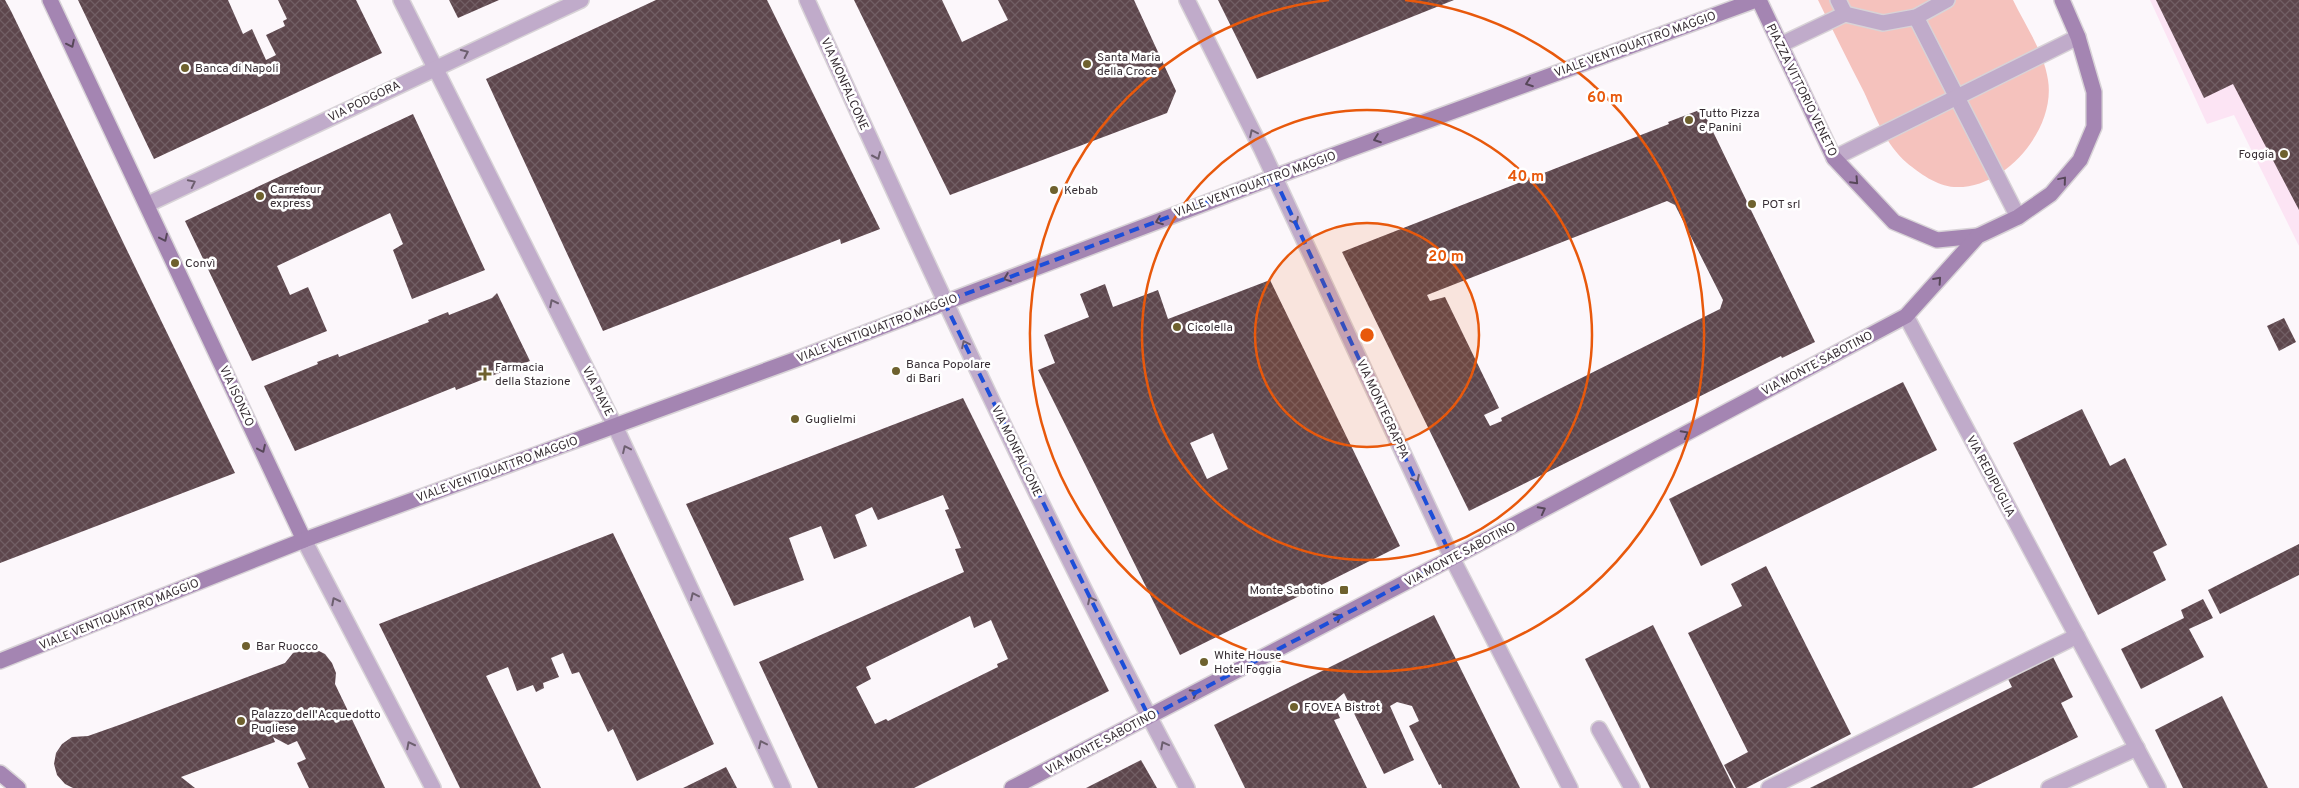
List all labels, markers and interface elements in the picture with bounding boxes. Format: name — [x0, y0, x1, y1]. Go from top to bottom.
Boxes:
street label: VIALE VENTIQUATTRO MAGGIO — [1552, 8, 1719, 82]
street label: PIAZZA VITTORIO VENETO — [1762, 21, 1840, 159]
street label: VIA MONFALCONE — [817, 36, 872, 133]
one-way arrow — [65, 39, 76, 48]
one-way arrow — [460, 49, 469, 60]
place label: Santa Maria della Croce — [1097, 50, 1161, 80]
marker: Santa Maria della Croce — [1081, 58, 1093, 70]
place label: Banca di Napoli — [195, 61, 278, 77]
marker: Banca di Napoli — [179, 62, 191, 74]
street label: VIA PODGORA — [326, 77, 403, 126]
one-way arrow — [1525, 77, 1534, 87]
text: 60 m — [1587, 89, 1623, 108]
place label: Tutto Pizza e Panini — [1699, 106, 1760, 136]
marker: Tutto Pizza e Panini — [1683, 114, 1695, 126]
one-way arrow — [1249, 129, 1259, 138]
one-way arrow — [1373, 133, 1381, 143]
place label: Foggia — [2239, 147, 2274, 163]
street label: VIALE VENTIQUATTRO MAGGIO — [1172, 148, 1339, 222]
marker: Foggia — [2278, 148, 2290, 160]
one-way arrow — [871, 151, 882, 160]
text: 40 m — [1508, 168, 1544, 187]
one-way arrow — [1849, 175, 1858, 184]
one-way arrow — [2058, 176, 2067, 185]
one-way arrow — [187, 179, 196, 190]
place label: Carrefour express — [270, 182, 322, 212]
place label: Kebab — [1064, 183, 1098, 199]
marker: Kebab — [1048, 184, 1060, 196]
marker: Carrefour express — [254, 190, 266, 202]
place label: POT srl — [1762, 197, 1801, 213]
marker: POT srl — [1746, 198, 1758, 210]
one-way arrow — [1155, 214, 1164, 225]
one-way arrow — [1288, 216, 1299, 225]
one-way arrow — [157, 233, 168, 242]
text: 20 m — [1428, 248, 1464, 267]
place label: Convì — [185, 256, 215, 272]
marker: Convì — [169, 257, 181, 269]
one-way arrow — [1003, 272, 1011, 282]
one-way arrow — [1932, 276, 1941, 285]
street label: VIALE VENTIQUATTRO MAGGIO — [795, 291, 960, 367]
one-way arrow — [549, 300, 559, 309]
place label: Cicolella — [1187, 320, 1233, 336]
marker: Cicolella — [1171, 321, 1183, 333]
centre of rings — [1358, 326, 1376, 344]
street label: VIA MONTE SABOTINO — [1759, 328, 1876, 400]
one-way arrow — [960, 340, 971, 349]
place label: Banca Popolare di Bari — [906, 357, 991, 387]
street label: VIA MONTEGRAPPA — [1352, 357, 1412, 462]
place label: Farmacia della Stazione — [495, 360, 571, 390]
street label: VIA ISONZO — [215, 363, 257, 429]
street label: VIA PIAVE — [578, 364, 616, 419]
marker: Banca Popolare di Bari — [890, 365, 902, 377]
marker: Farmacia della Stazione — [479, 368, 491, 380]
street label: VIA MONFALCONE — [987, 403, 1045, 500]
place label: Guglielmi — [805, 412, 856, 428]
marker: Guglielmi — [789, 413, 801, 425]
one-way arrow — [1680, 430, 1689, 440]
street label: VIALE VENTIQUATTRO MAGGIO — [414, 433, 581, 507]
street label: VIA REDIPUGLIA — [1962, 433, 2018, 520]
one-way arrow — [255, 444, 266, 453]
one-way arrow — [622, 445, 632, 454]
one-way arrow — [1409, 474, 1420, 483]
one-way arrow — [1536, 506, 1545, 516]
street label: VIA MONTE SABOTINO — [1402, 519, 1519, 591]
street label: VIALE VENTIQUATTRO MAGGIO — [37, 575, 202, 654]
place label: Monte Sabotino — [1249, 583, 1334, 599]
marker: Monte Sabotino — [1338, 584, 1350, 596]
one-way arrow — [690, 592, 700, 601]
one-way arrow — [1087, 596, 1097, 605]
one-way arrow — [331, 597, 341, 606]
one-way arrow — [1333, 613, 1342, 623]
place label: Bar Ruocco — [256, 639, 319, 655]
marker: Bar Ruocco — [240, 640, 252, 652]
place label: White House Hotel Foggia — [1214, 648, 1281, 678]
marker: White House Hotel Foggia — [1198, 656, 1210, 668]
one-way arrow — [1189, 689, 1198, 699]
place label: FOVEA Bistrot — [1304, 700, 1380, 716]
marker: FOVEA Bistrot — [1288, 701, 1300, 713]
place label: Palazzo dell'Acquedotto Pugliese — [251, 707, 381, 737]
street label: VIA MONTE SABOTINO — [1043, 707, 1160, 779]
marker: Palazzo dell'Acquedotto Pugliese — [235, 715, 247, 727]
one-way arrow — [758, 740, 769, 749]
one-way arrow — [406, 741, 416, 750]
one-way arrow — [1160, 741, 1170, 750]

